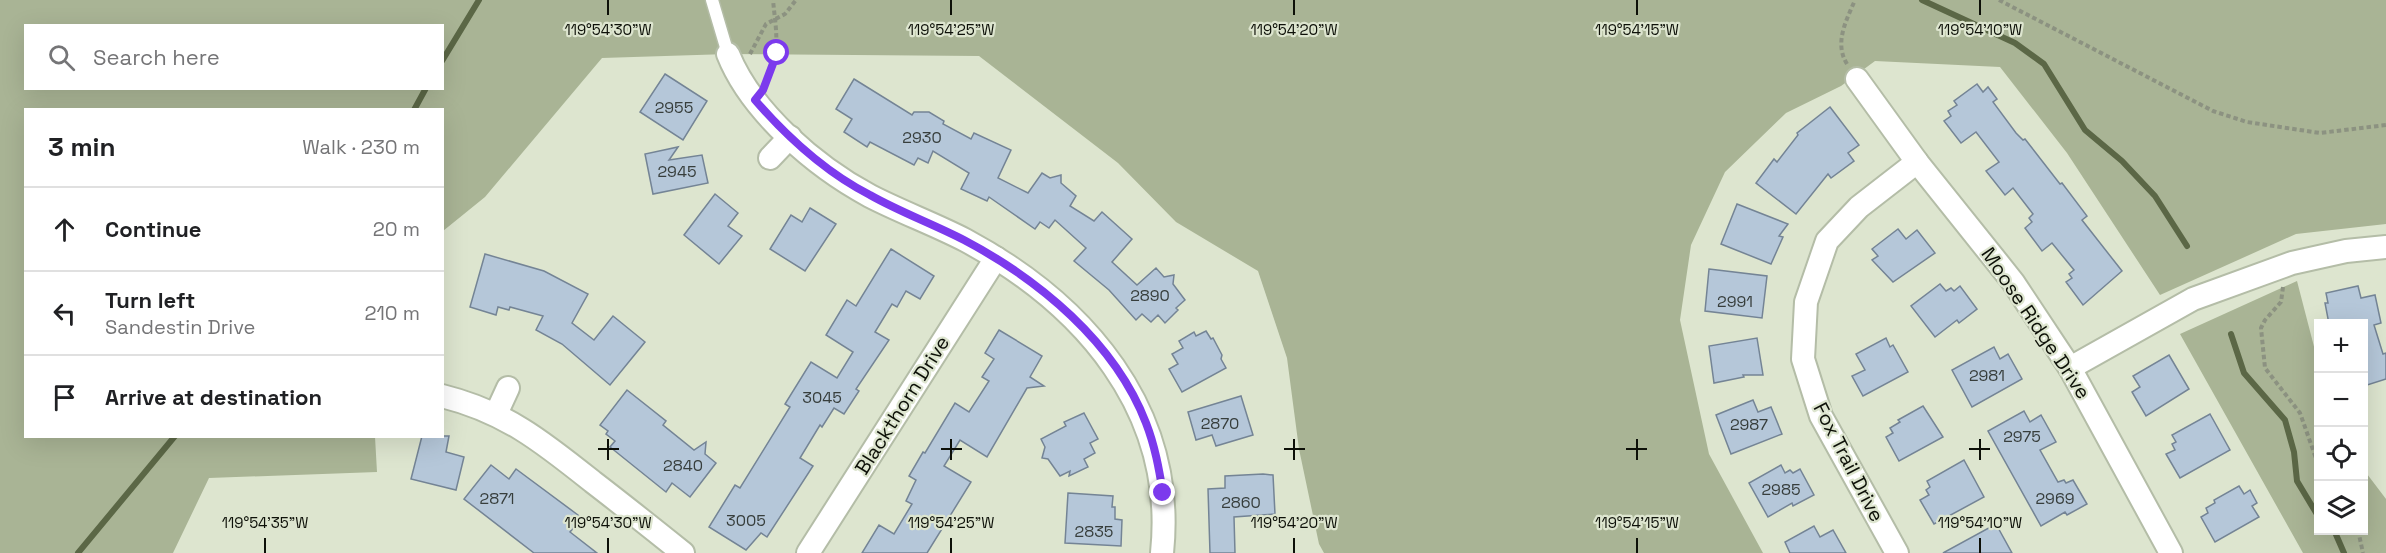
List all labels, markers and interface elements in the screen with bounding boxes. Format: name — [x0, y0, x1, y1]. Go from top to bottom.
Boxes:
text: 119°54'30"W — [564, 20, 652, 39]
text: 119°54'25"W — [908, 20, 994, 39]
text: 119°54'20"W — [1250, 20, 1338, 39]
text: 119°54'15"W — [1595, 20, 1679, 39]
text: 119°54'10"W — [1938, 20, 2022, 39]
search box — [24, 24, 444, 90]
route start — [763, 39, 789, 65]
icon: search — [45, 41, 78, 74]
text: Search here — [93, 43, 220, 71]
house number: 2955 — [655, 97, 693, 118]
house number: 2930 — [902, 127, 942, 148]
text: 3 min — [48, 130, 116, 164]
text: Walk · 230 m — [302, 134, 420, 160]
house number: 2945 — [658, 161, 696, 182]
icon: ahead — [48, 213, 81, 246]
text: Continue — [105, 215, 201, 243]
text: 20 m — [373, 216, 420, 242]
street label: Moose Ridge Drive — [1976, 242, 2096, 404]
house number: 2890 — [1130, 285, 1170, 306]
text: Turn left — [105, 286, 195, 314]
house number: 2991 — [1717, 291, 1753, 312]
icon: left — [48, 297, 81, 330]
text: 210 m — [364, 300, 420, 326]
text: Sandestin Drive — [105, 314, 255, 340]
map controls — [2314, 319, 2368, 535]
button: + — [2314, 319, 2368, 373]
street label: Blackthorn Drive — [849, 331, 955, 479]
house number: 2981 — [1969, 365, 2005, 386]
button: − — [2314, 373, 2368, 427]
icon: arrive — [48, 381, 81, 414]
text: Arrive at destination — [105, 383, 322, 411]
house number: 3045 — [802, 387, 842, 408]
street label: Fox Trail Drive — [1808, 398, 1890, 526]
house number: 2870 — [1201, 413, 1239, 434]
house number: 2987 — [1730, 414, 1768, 435]
house number: 2975 — [2003, 426, 2041, 447]
button: locate — [2314, 427, 2368, 481]
house number: 2840 — [663, 455, 703, 476]
route end — [1149, 479, 1175, 505]
house number: 2985 — [1762, 479, 1800, 500]
button: layers — [2314, 481, 2368, 535]
house number: 2871 — [480, 488, 515, 509]
house number: 2969 — [2036, 488, 2074, 509]
house number: 2860 — [1221, 492, 1261, 513]
house number: 3005 — [726, 510, 766, 531]
text: 119°54'35"W — [222, 513, 308, 532]
text: 119°54'30"W — [564, 513, 652, 532]
text: 119°54'25"W — [908, 513, 994, 532]
text: 119°54'20"W — [1250, 513, 1338, 532]
text: 119°54'15"W — [1595, 513, 1679, 532]
text: 119°54'10"W — [1938, 513, 2022, 532]
house number: 2835 — [1075, 521, 1113, 542]

